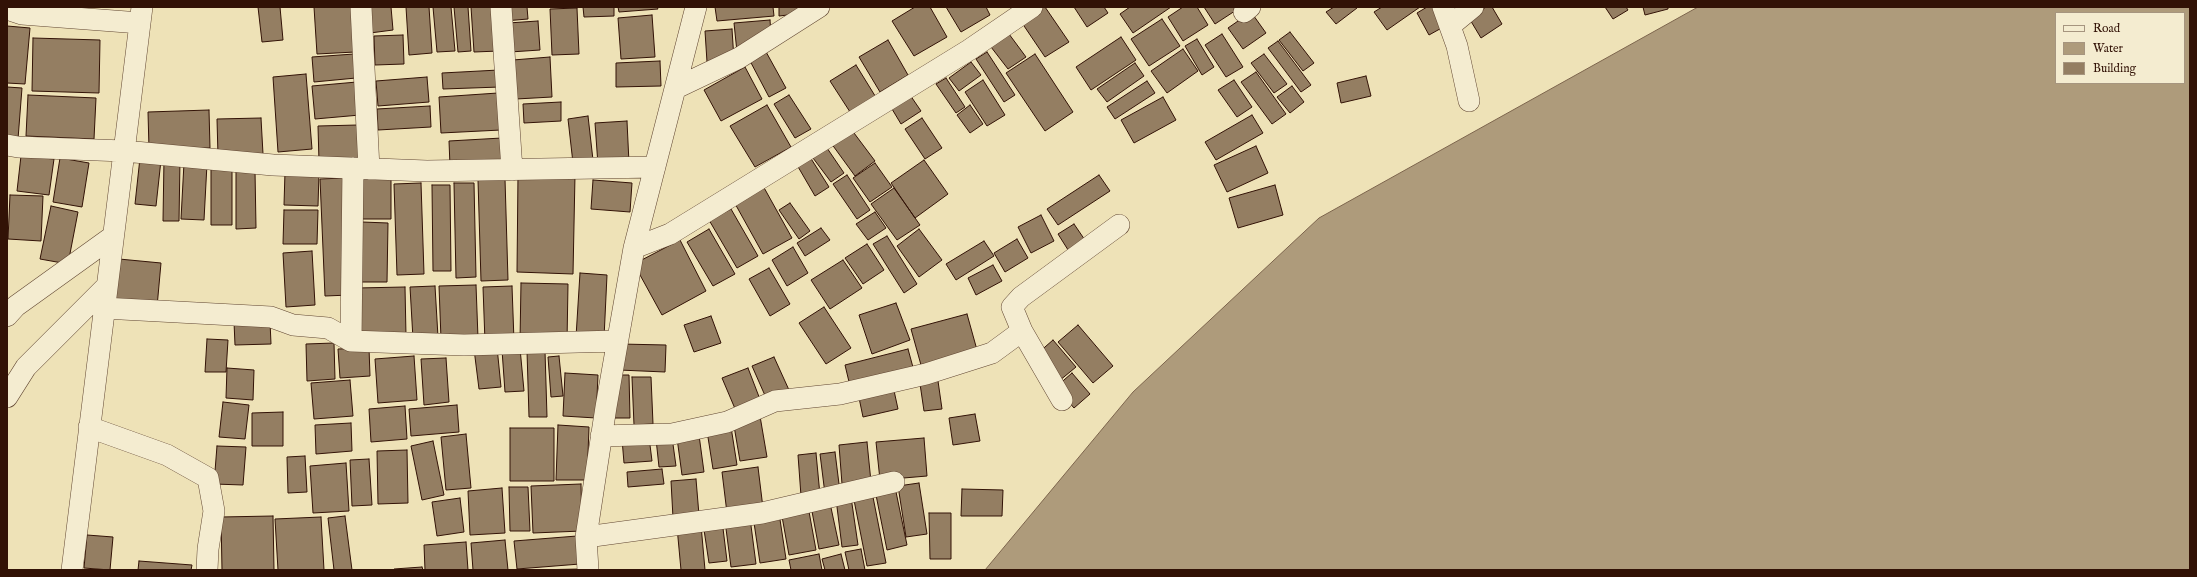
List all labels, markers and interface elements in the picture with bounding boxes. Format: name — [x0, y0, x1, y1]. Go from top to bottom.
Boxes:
legend — [2055, 12, 2185, 84]
text: Road — [2093, 21, 2120, 36]
text: Water — [2093, 41, 2123, 56]
text: Building — [2093, 61, 2136, 76]

